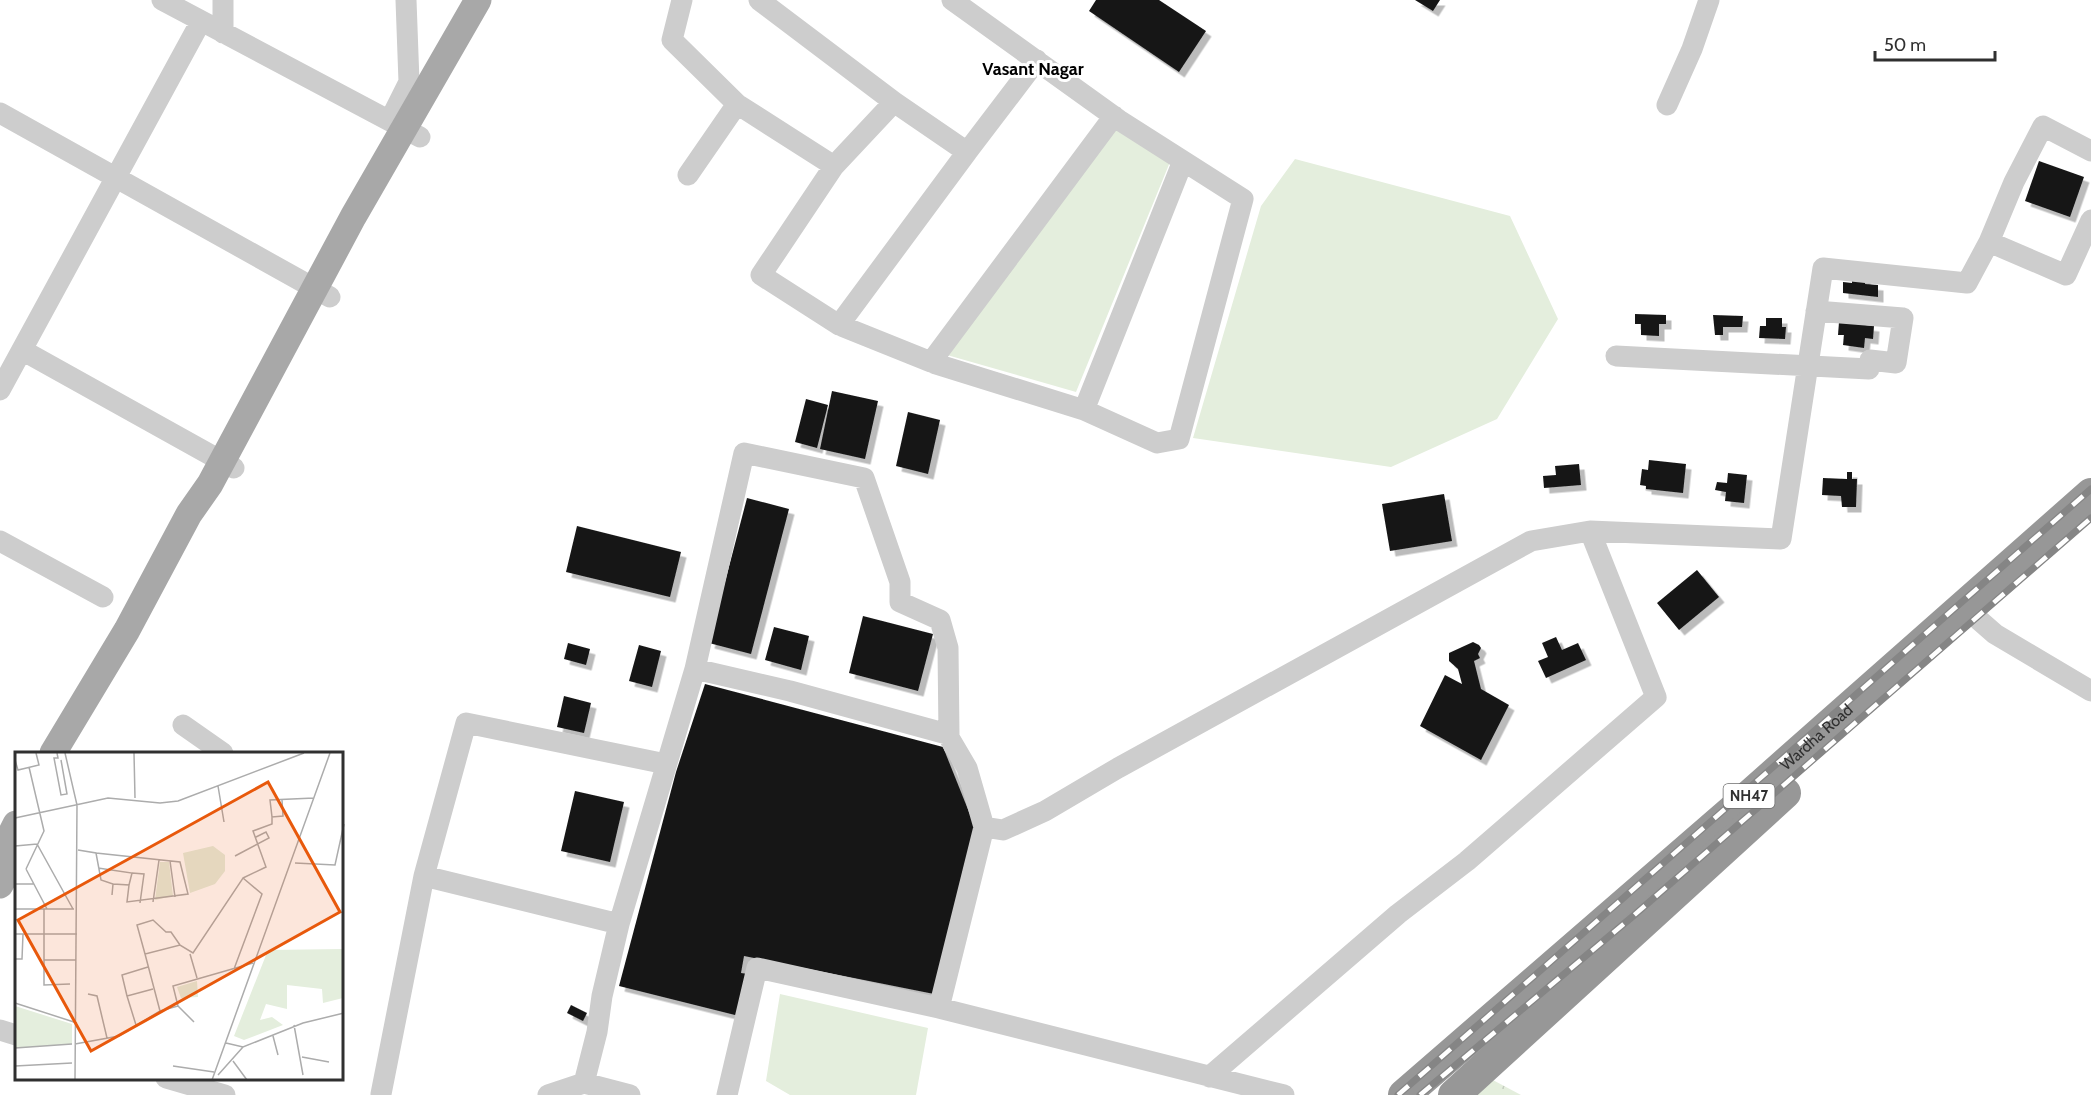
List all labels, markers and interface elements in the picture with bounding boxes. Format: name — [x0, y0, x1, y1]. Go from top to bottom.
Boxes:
scale bar — [1875, 24, 1995, 62]
text: 50 m — [1884, 34, 1926, 56]
district label: Vasant Nagar — [982, 58, 1084, 80]
street label: Wardha Road — [1776, 700, 1857, 774]
inset map — [15, 752, 344, 1080]
road number: NH47 — [1724, 784, 1774, 808]

